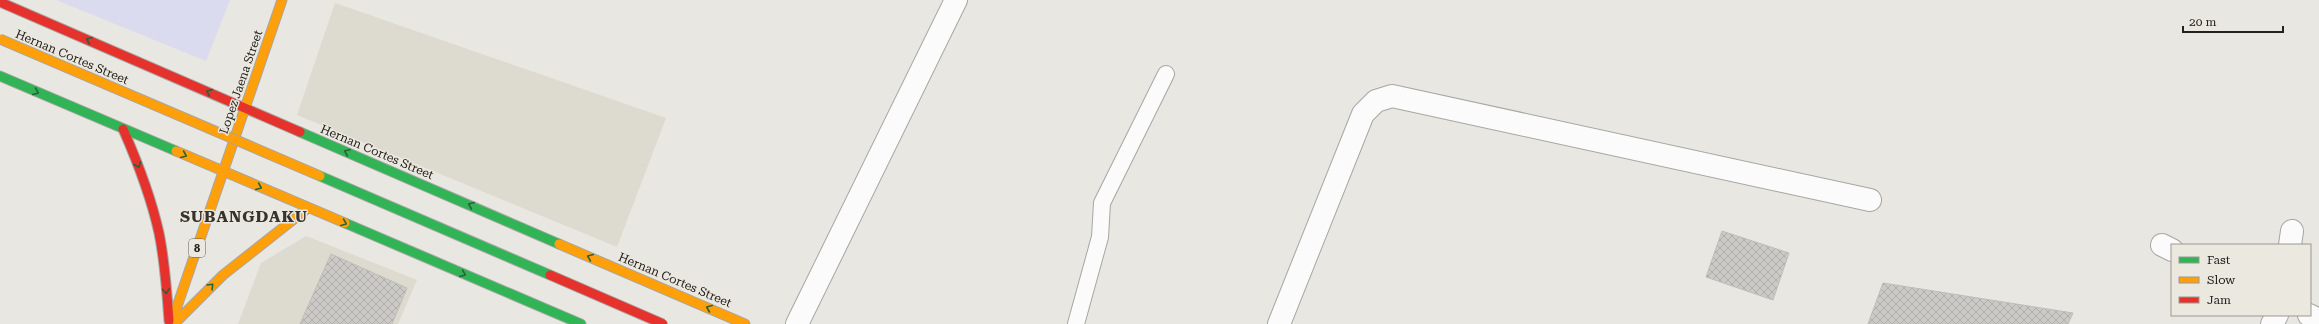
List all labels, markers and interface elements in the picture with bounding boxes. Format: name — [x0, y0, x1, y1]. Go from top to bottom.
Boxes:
scale bar — [2183, 8, 2283, 34]
text: 20 m — [2189, 15, 2216, 29]
street label: Hernan Cortes Street — [13, 27, 131, 87]
street label: Lopez Jaena Street — [217, 28, 266, 136]
one-way arrow — [86, 37, 94, 45]
one-way arrow — [32, 87, 39, 95]
one-way arrow — [205, 89, 213, 97]
street label: Hernan Cortes Street — [318, 122, 436, 182]
one-way arrow — [344, 149, 352, 157]
one-way arrow — [180, 150, 188, 158]
one-way arrow — [133, 160, 141, 168]
one-way arrow — [256, 182, 263, 190]
one-way arrow — [467, 202, 475, 210]
district label: SUBANGDAKU — [180, 207, 308, 226]
one-way arrow — [339, 218, 347, 226]
road number: 8 — [189, 239, 205, 257]
legend — [2171, 244, 2311, 316]
street label: Hernan Cortes Street — [616, 250, 734, 310]
text: Fast — [2207, 253, 2231, 267]
one-way arrow — [587, 254, 595, 262]
one-way arrow — [460, 269, 467, 277]
text: Slow — [2207, 273, 2235, 287]
one-way arrow — [206, 283, 214, 291]
one-way arrow — [161, 288, 170, 294]
text: Jam — [2207, 293, 2231, 307]
one-way arrow — [706, 305, 713, 313]

